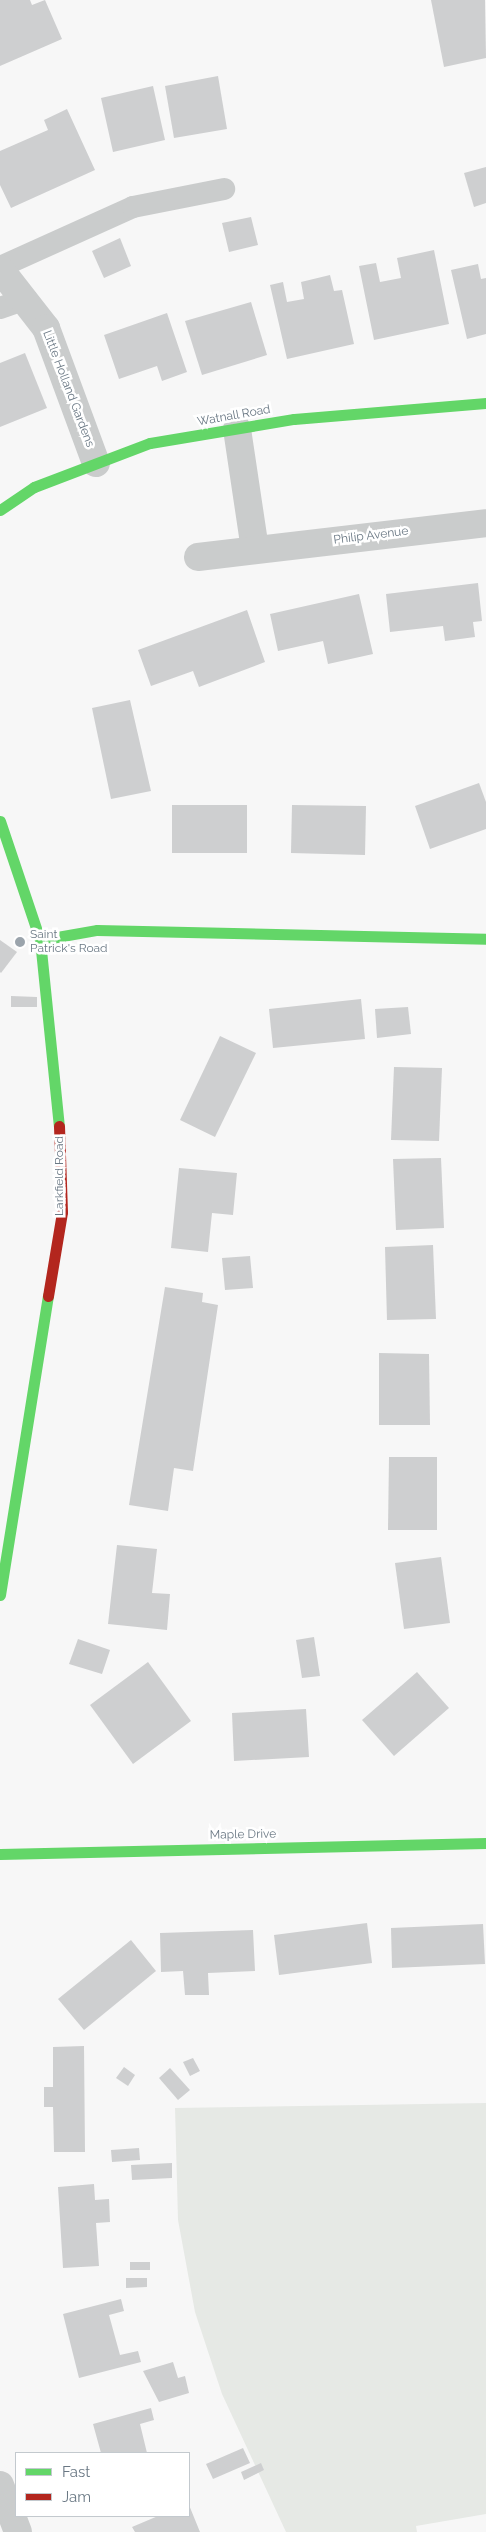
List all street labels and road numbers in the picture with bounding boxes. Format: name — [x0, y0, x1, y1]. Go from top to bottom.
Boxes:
street label: Little Holland Gardens — [39, 329, 97, 449]
street label: Watnall Road — [196, 402, 272, 430]
street label: Philip Avenue — [333, 524, 409, 548]
street label: Larkfield Road — [53, 1136, 67, 1216]
street label: Maple Drive — [210, 1827, 276, 1843]

